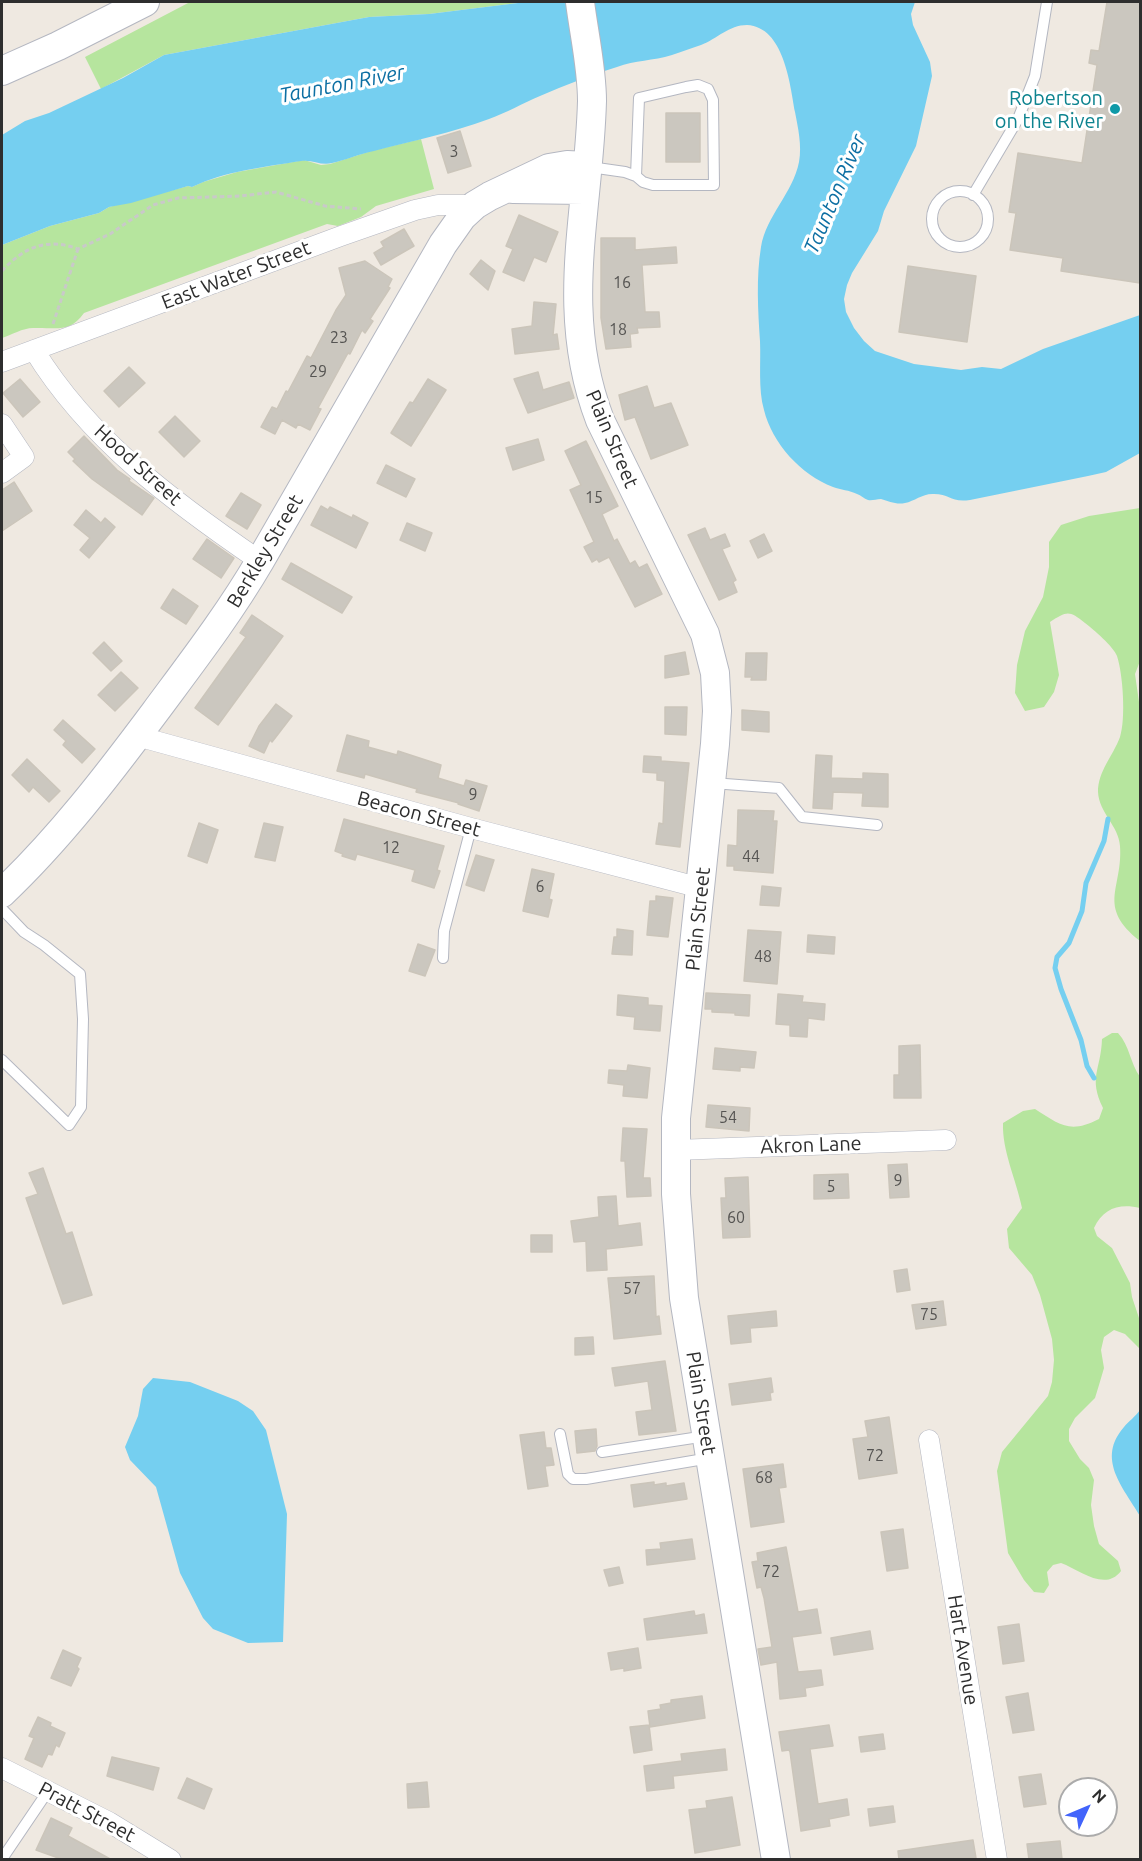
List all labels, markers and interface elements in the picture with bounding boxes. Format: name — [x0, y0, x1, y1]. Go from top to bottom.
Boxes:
water label: Taunton River — [277, 60, 407, 108]
place label: Robertson on the River — [995, 86, 1103, 133]
marker: Robertson on the River — [1108, 102, 1122, 116]
water label: Taunton River — [799, 131, 871, 257]
house number: 3 — [449, 142, 459, 162]
street label: East Water Street — [158, 236, 314, 314]
house number: 16 — [613, 273, 631, 293]
house number: 18 — [609, 320, 627, 340]
house number: 23 — [330, 328, 348, 348]
house number: 29 — [309, 362, 327, 382]
street label: Plain Street — [581, 386, 643, 492]
street label: Hood Street — [89, 419, 187, 511]
house number: 15 — [585, 488, 603, 508]
street label: Berkley Street — [222, 490, 308, 612]
house number: 9 — [468, 785, 478, 805]
street label: Beacon Street — [355, 786, 483, 842]
house number: 12 — [382, 838, 400, 858]
house number: 44 — [742, 847, 760, 867]
street label: Plain Street — [681, 866, 715, 972]
house number: 6 — [535, 877, 545, 897]
house number: 48 — [754, 947, 772, 967]
house number: 54 — [719, 1108, 737, 1128]
street label: Akron Lane — [760, 1131, 862, 1159]
house number: 9 — [893, 1171, 903, 1191]
house number: 5 — [826, 1177, 836, 1197]
house number: 60 — [727, 1208, 745, 1228]
house number: 57 — [623, 1279, 641, 1299]
house number: 75 — [920, 1305, 938, 1325]
street label: Plain Street — [681, 1350, 721, 1456]
house number: 72 — [866, 1446, 884, 1466]
house number: 68 — [755, 1468, 773, 1488]
house number: 72 — [762, 1562, 780, 1582]
street label: Hart Avenue — [942, 1593, 984, 1707]
street label: Pratt Street — [35, 1777, 139, 1847]
north arrow — [1058, 1777, 1118, 1837]
text: N — [1089, 1785, 1110, 1806]

